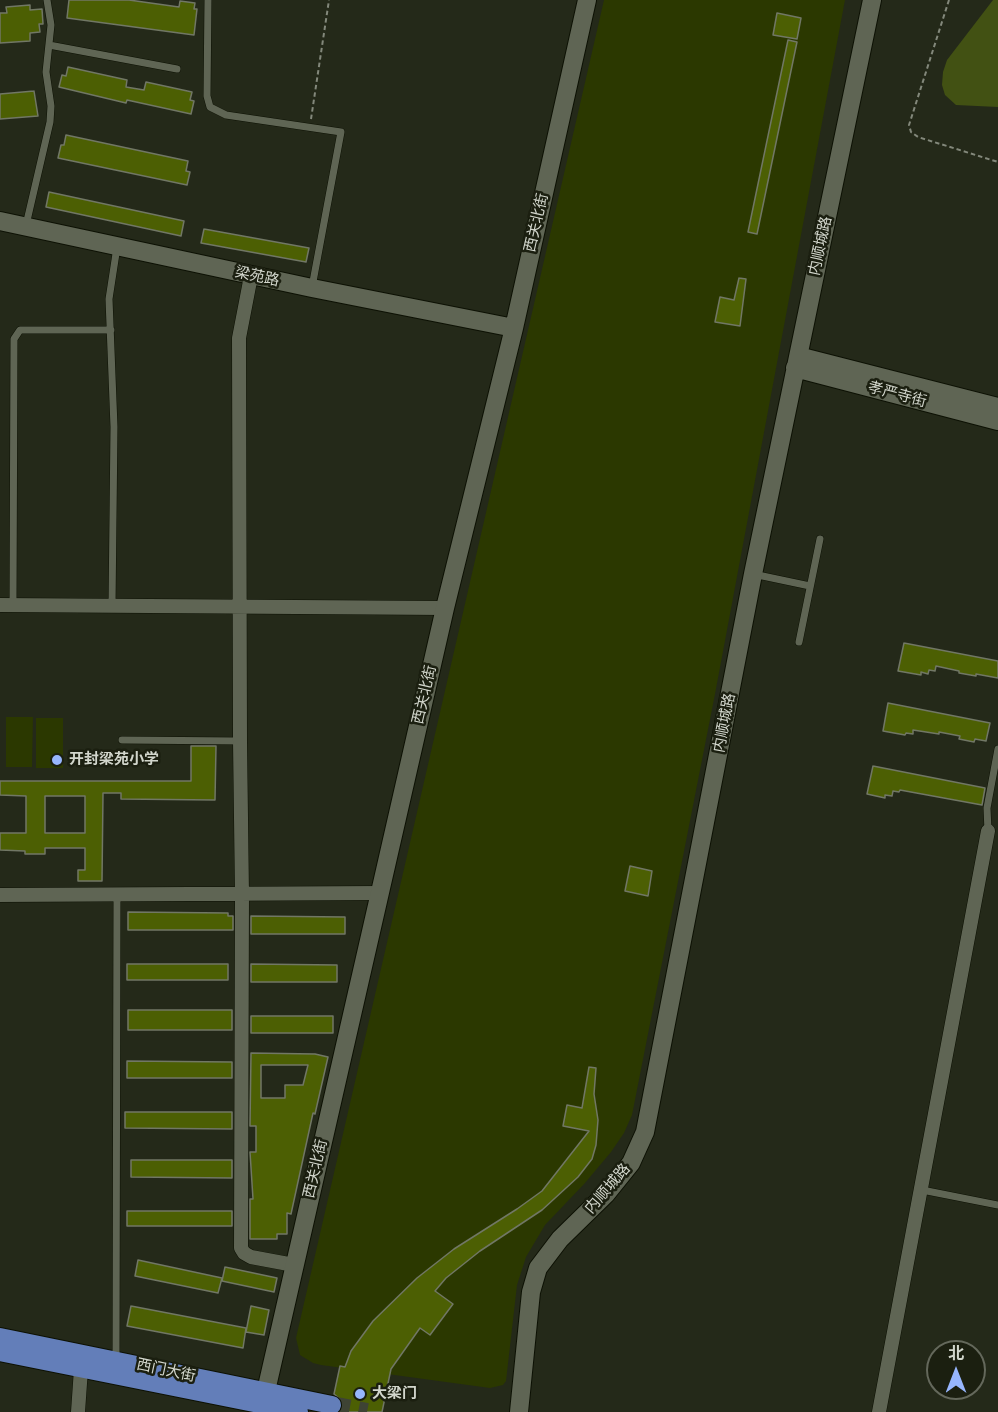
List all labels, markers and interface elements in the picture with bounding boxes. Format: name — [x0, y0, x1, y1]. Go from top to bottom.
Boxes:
street label: 西关北街 — [521, 192, 553, 254]
street label: 内顺城路 — [806, 215, 836, 277]
street label: 梁苑路 — [233, 264, 281, 290]
street label: 孝严寺街 — [866, 379, 928, 411]
street label: 西关北街 — [409, 664, 441, 726]
street label: 内顺城路 — [710, 692, 740, 754]
place label: 开封梁苑小学 — [69, 751, 159, 769]
marker: 开封梁苑小学 — [50, 753, 64, 767]
street label: 西关北街 — [300, 1138, 332, 1200]
street label: 内顺城路 — [582, 1160, 634, 1218]
north arrow — [926, 1340, 986, 1400]
text: 北 — [948, 1344, 964, 1364]
street label: 西门大街 — [135, 1356, 197, 1386]
place label: 大梁门 — [372, 1385, 417, 1403]
marker: 大梁门 — [353, 1387, 367, 1401]

